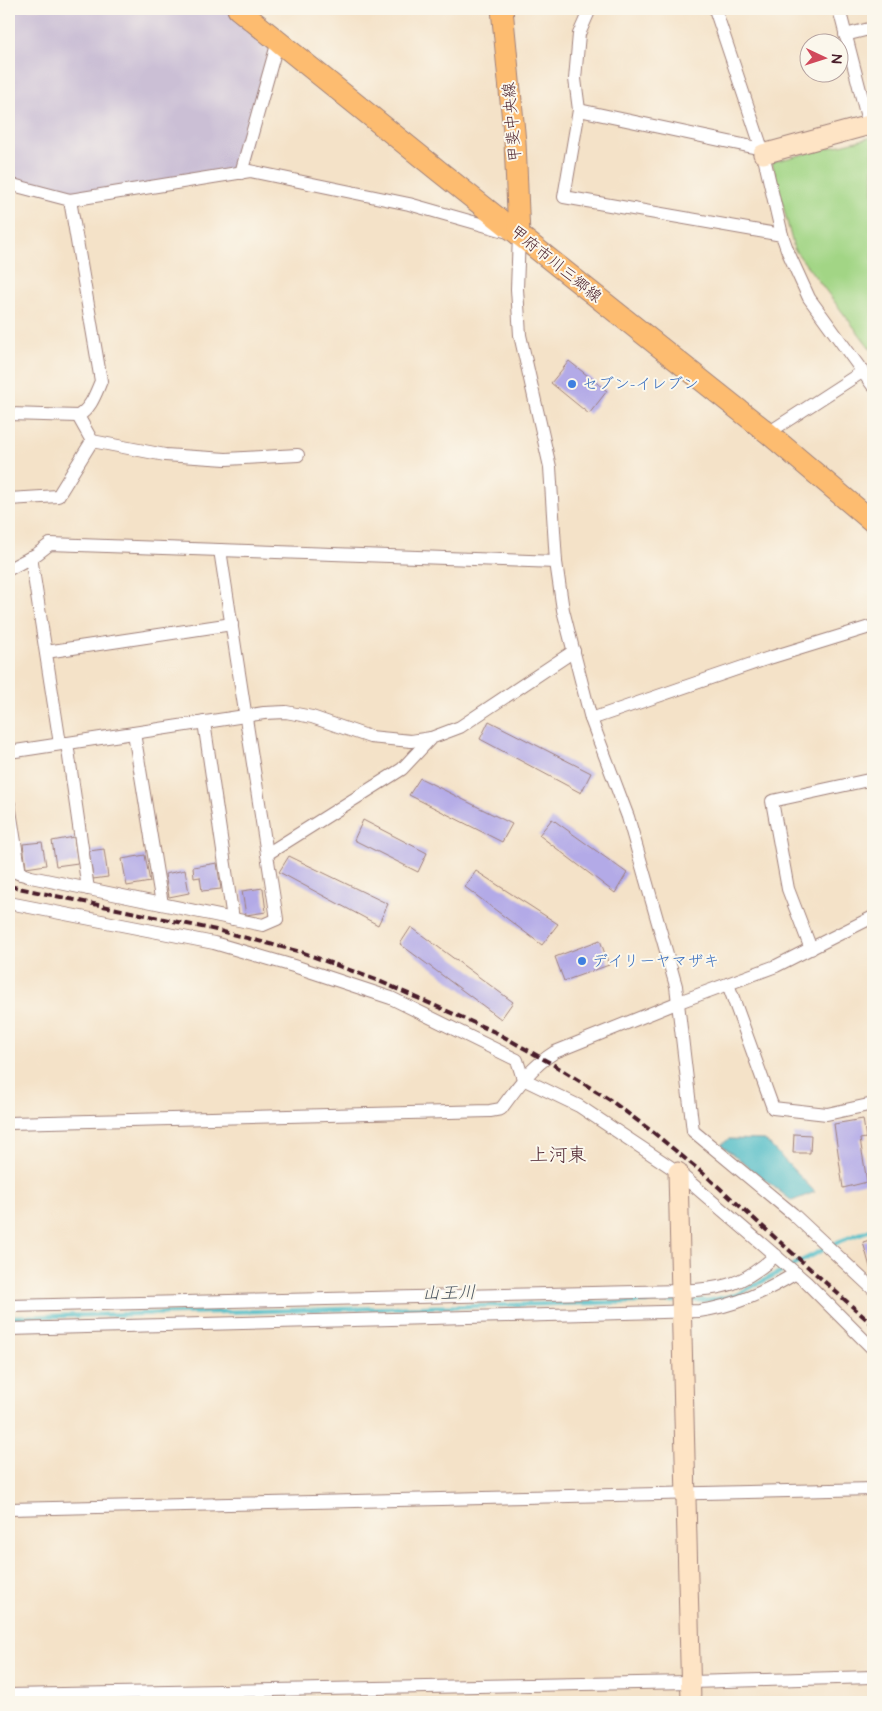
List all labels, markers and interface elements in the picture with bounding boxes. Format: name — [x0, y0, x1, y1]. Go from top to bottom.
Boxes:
north arrow — [800, 32, 850, 82]
text: N — [826, 54, 846, 64]
street label: 甲斐中央線 — [498, 81, 526, 163]
street label: 甲府市川三郷線 — [506, 220, 606, 308]
place label: セブン-イレブン — [582, 373, 699, 395]
marker: セブン-イレブン — [566, 378, 578, 390]
place label: デイリーヤマザキ — [592, 950, 719, 972]
marker: デイリーヤマザキ — [576, 955, 588, 967]
district label: 上河東 — [529, 1142, 587, 1169]
water label: 山王川 — [422, 1280, 476, 1306]

